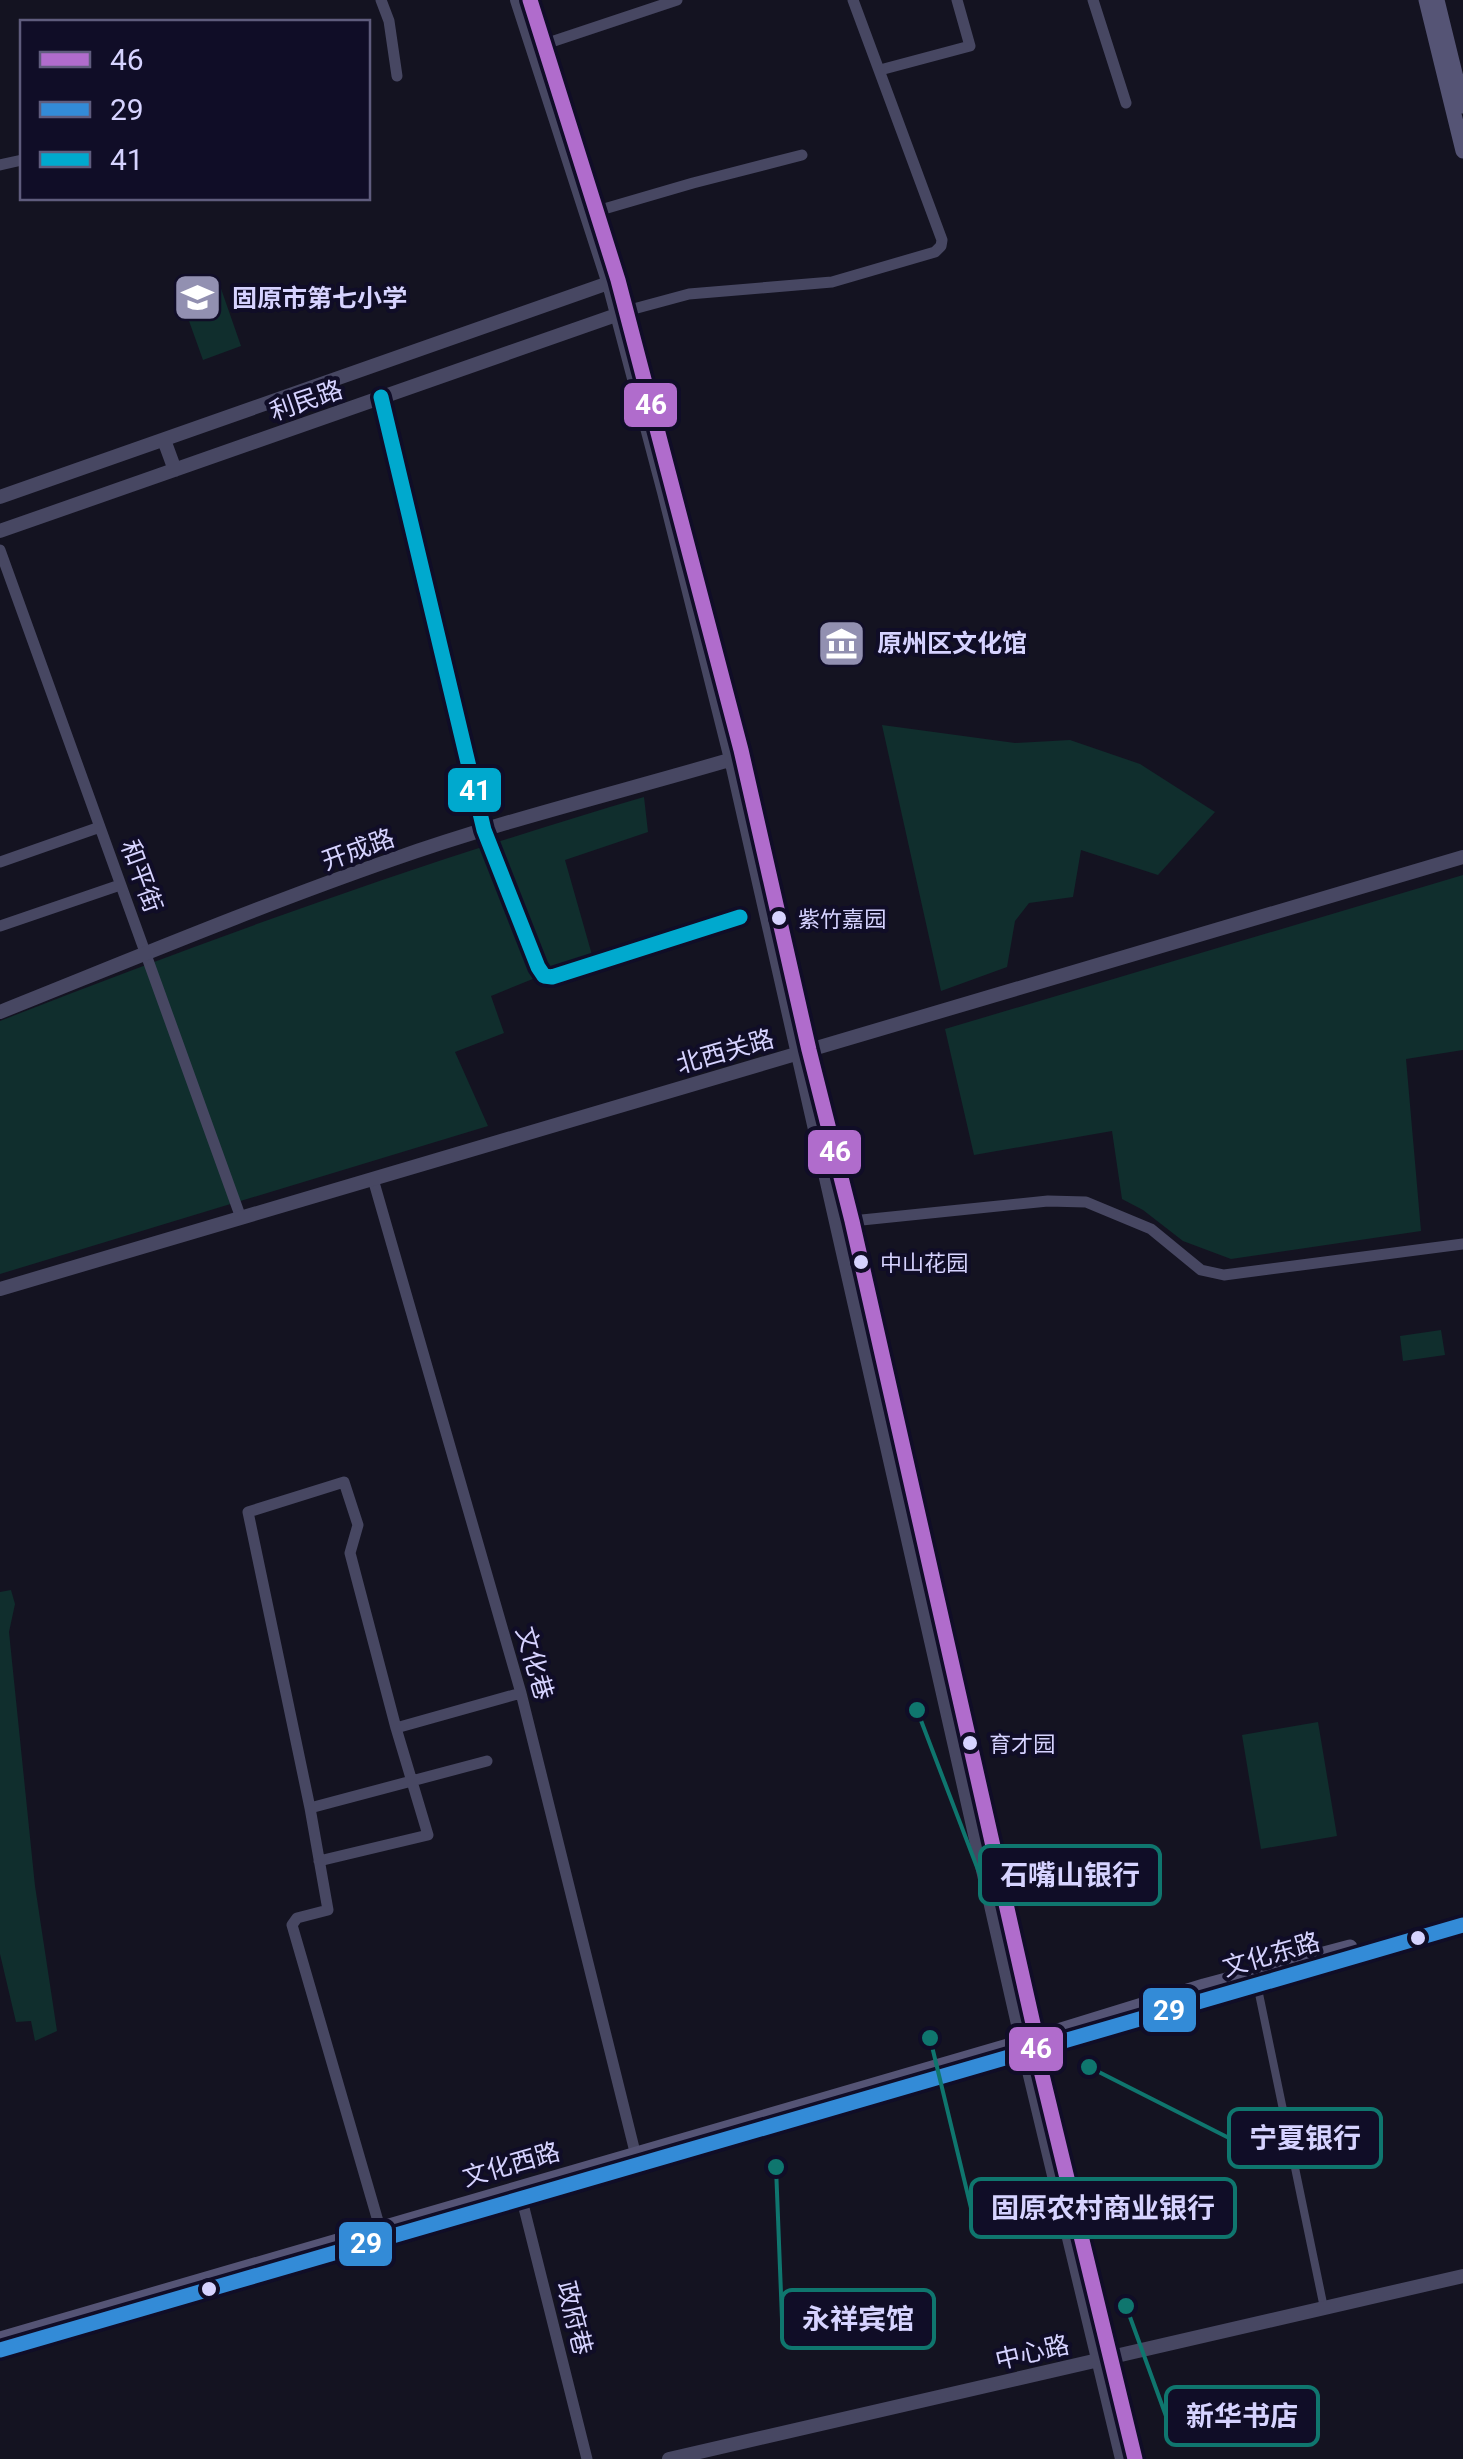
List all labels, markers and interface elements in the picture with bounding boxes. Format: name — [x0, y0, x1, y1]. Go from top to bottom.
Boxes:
legend — [20, 20, 370, 200]
text: 46 — [110, 42, 144, 77]
text: 29 — [110, 92, 144, 127]
text: 41 — [110, 142, 144, 177]
school or university icon: 固原市第七小学 — [171, 272, 223, 324]
place label: 固原市第七小学 — [232, 284, 407, 313]
street label: 利民路 — [266, 375, 346, 426]
line badge: 46 — [622, 381, 679, 429]
text: 46 — [635, 388, 667, 421]
museum icon: 原州区文化馆 — [816, 617, 868, 669]
place label: 原州区文化馆 — [877, 629, 1027, 658]
line badge: 41 — [446, 766, 503, 814]
text: 41 — [459, 774, 491, 807]
street label: 开成路 — [318, 823, 398, 876]
street label: 和平街 — [115, 836, 168, 916]
place label: 紫竹嘉园 — [798, 907, 886, 932]
marker: 紫竹嘉园 — [769, 908, 789, 928]
street label: 北西关路 — [673, 1024, 777, 1079]
line badge: 46 — [806, 1128, 863, 1176]
text: 46 — [819, 1135, 851, 1168]
place label: 中山花园 — [880, 1251, 968, 1276]
marker: 中山花园 — [851, 1252, 871, 1272]
street label: 文化巷 — [510, 1623, 559, 1703]
place label: 育才园 — [989, 1732, 1055, 1757]
marker: 育才园 — [960, 1733, 980, 1753]
callout: 石嘴山银行 — [980, 1846, 1160, 1904]
text: 石嘴山银行 — [1000, 1859, 1140, 1892]
street label: 文化东路 — [1219, 1927, 1323, 1982]
unlabelled marker — [1408, 1928, 1428, 1948]
line badge: 29 — [1141, 1986, 1198, 2034]
text: 29 — [1153, 1994, 1185, 2027]
line badge: 46 — [1007, 2025, 1065, 2073]
text: 46 — [1020, 2032, 1052, 2065]
callout: 宁夏银行 — [1229, 2109, 1381, 2167]
text: 宁夏银行 — [1249, 2122, 1361, 2155]
street label: 文化西路 — [459, 2137, 563, 2192]
callout: 固原农村商业银行 — [971, 2179, 1235, 2237]
text: 固原农村商业银行 — [991, 2192, 1215, 2225]
line badge: 29 — [337, 2220, 394, 2268]
text: 29 — [350, 2227, 382, 2260]
street label: 政府巷 — [551, 2278, 598, 2358]
unlabelled marker — [199, 2279, 219, 2299]
callout: 永祥宾馆 — [782, 2290, 934, 2348]
text: 永祥宾馆 — [802, 2303, 914, 2336]
street label: 中心路 — [992, 2330, 1072, 2375]
callout: 新华书店 — [1166, 2387, 1318, 2445]
text: 新华书店 — [1186, 2400, 1298, 2433]

